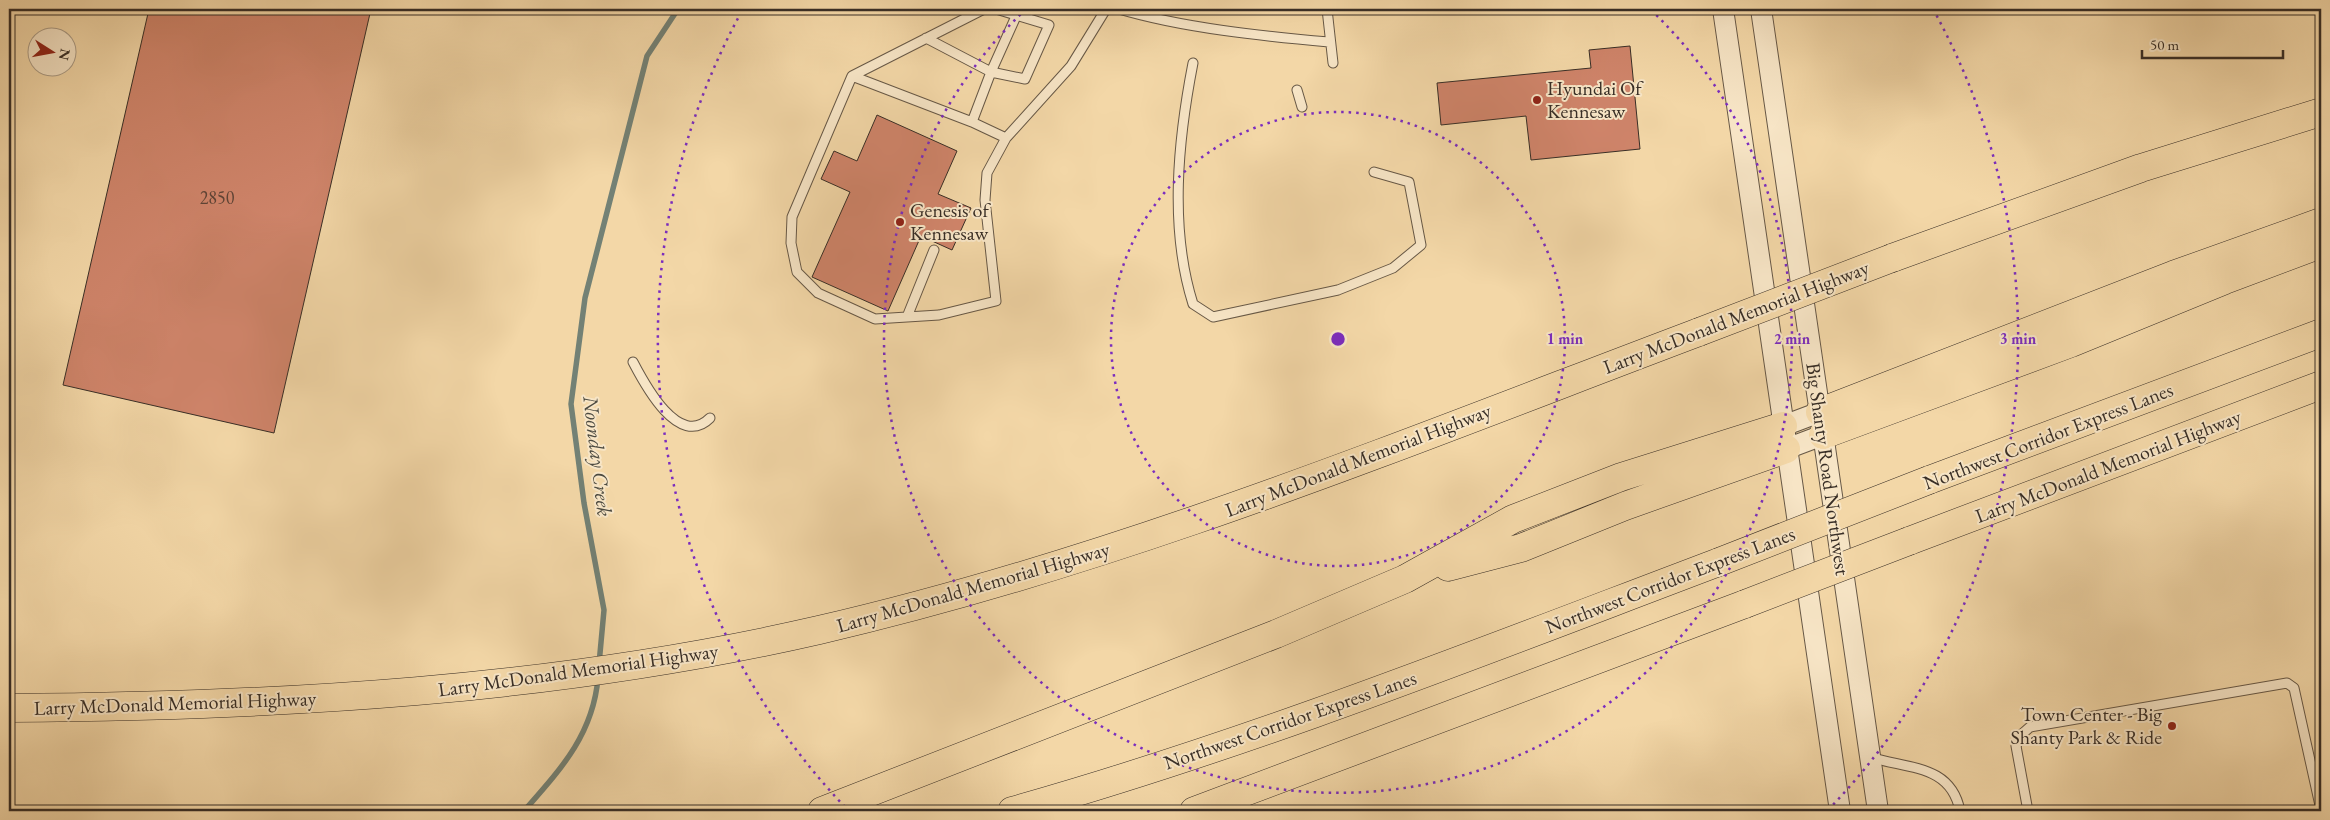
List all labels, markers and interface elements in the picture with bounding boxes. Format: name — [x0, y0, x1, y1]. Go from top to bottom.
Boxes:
north arrow — [28, 28, 78, 78]
scale bar — [2142, 28, 2284, 60]
text: 50 m — [2150, 35, 2179, 54]
text: N — [55, 47, 75, 62]
place label: Hyundai Of Kennesaw — [1547, 75, 1644, 124]
marker: Hyundai Of Kennesaw — [1531, 94, 1543, 106]
house number: 2850 — [200, 186, 235, 209]
place label: Genesis of Kennesaw — [910, 197, 991, 246]
marker: Genesis of Kennesaw — [894, 216, 906, 228]
street label: Larry McDonald Memorial Highway — [1599, 254, 1873, 380]
text: 1 min — [1547, 329, 1584, 348]
text: 2 min — [1774, 329, 1811, 348]
text: 3 min — [2000, 329, 2037, 348]
centre of rings — [1329, 330, 1347, 348]
street label: Big Shanty Road Northwest — [1800, 361, 1856, 578]
street label: Northwest Corridor Express Lanes — [1919, 376, 2177, 496]
water label: Noonday Creek — [577, 393, 619, 518]
street label: Larry McDonald Memorial Highway — [1221, 397, 1495, 523]
street label: Larry McDonald Memorial Highway — [1971, 403, 2245, 529]
street label: Northwest Corridor Express Lanes — [1541, 520, 1799, 640]
street label: Larry McDonald Memorial Highway — [834, 535, 1113, 638]
street label: Larry McDonald Memorial Highway — [436, 637, 720, 703]
street label: Northwest Corridor Express Lanes — [1160, 664, 1420, 776]
street label: Larry McDonald Memorial Highway — [33, 685, 317, 721]
place label: Town Center - Big Shanty Park & Ride — [2011, 701, 2162, 750]
marker: Town Center - Big Shanty Park & Ride — [2166, 720, 2178, 732]

